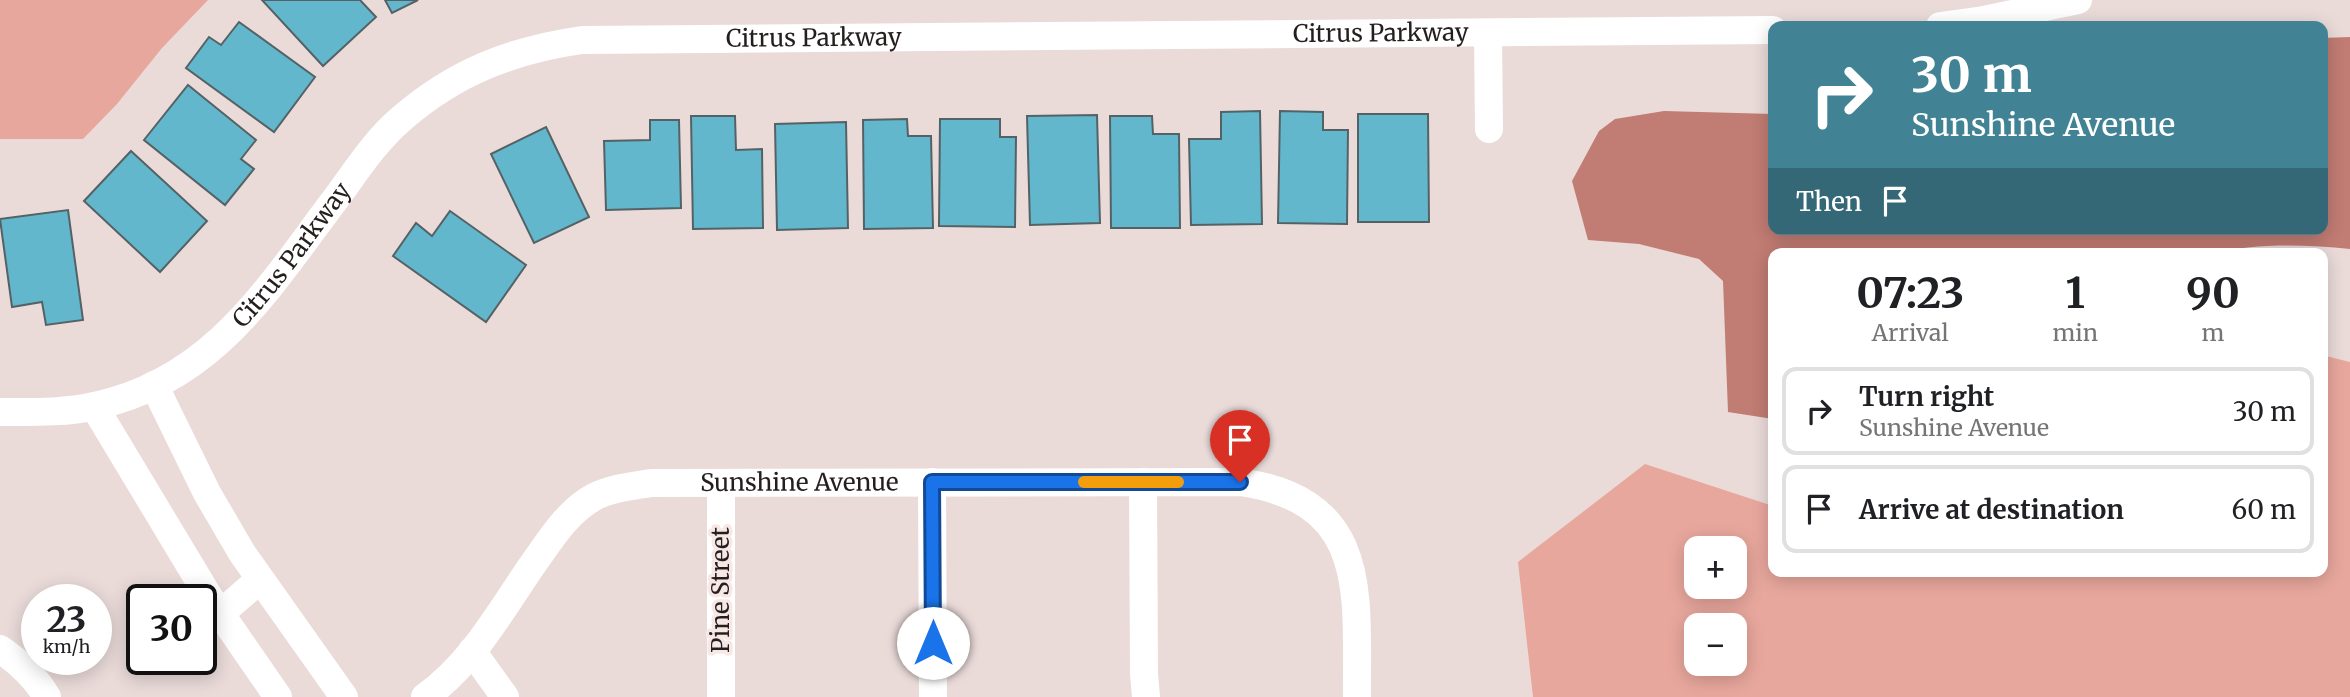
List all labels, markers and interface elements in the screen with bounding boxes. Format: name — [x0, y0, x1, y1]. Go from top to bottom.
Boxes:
street label: Citrus Parkway — [1293, 17, 1469, 49]
street label: Citrus Parkway — [726, 21, 902, 54]
text: 30 m — [1911, 44, 2032, 105]
icon: right — [1796, 49, 1887, 140]
text: Sunshine Avenue — [1911, 105, 2175, 145]
street label: Citrus Parkway — [225, 176, 357, 334]
icon: arrive — [1876, 182, 1914, 220]
text: Then — [1796, 185, 1862, 218]
text: 07:23 — [1856, 267, 1964, 319]
text: 1 — [2065, 267, 2085, 319]
text: 90 — [2186, 267, 2240, 319]
text: Arrival — [1872, 318, 1949, 347]
text: min — [2052, 318, 2098, 347]
text: m — [2202, 318, 2224, 347]
text: Turn right — [1859, 380, 1994, 413]
icon: right — [1800, 392, 1838, 430]
text: 30 m — [2233, 395, 2296, 428]
pin — [1210, 410, 1270, 482]
text: Sunshine Avenue — [1859, 413, 2049, 442]
icon: arrive — [1221, 421, 1259, 459]
street label: Sunshine Avenue — [700, 467, 899, 498]
icon: arrive — [1800, 490, 1838, 528]
text: Arrive at destination — [1859, 493, 2124, 526]
text: 60 m — [2232, 493, 2296, 526]
street label: Pine Street — [705, 526, 736, 653]
map controls — [1684, 536, 1747, 676]
button: + — [1684, 536, 1747, 599]
speed limit sign: 30 — [126, 584, 217, 675]
text: 23 — [47, 598, 86, 642]
position arrow — [896, 606, 970, 680]
button: − — [1684, 613, 1747, 676]
text: km/h — [43, 635, 90, 658]

